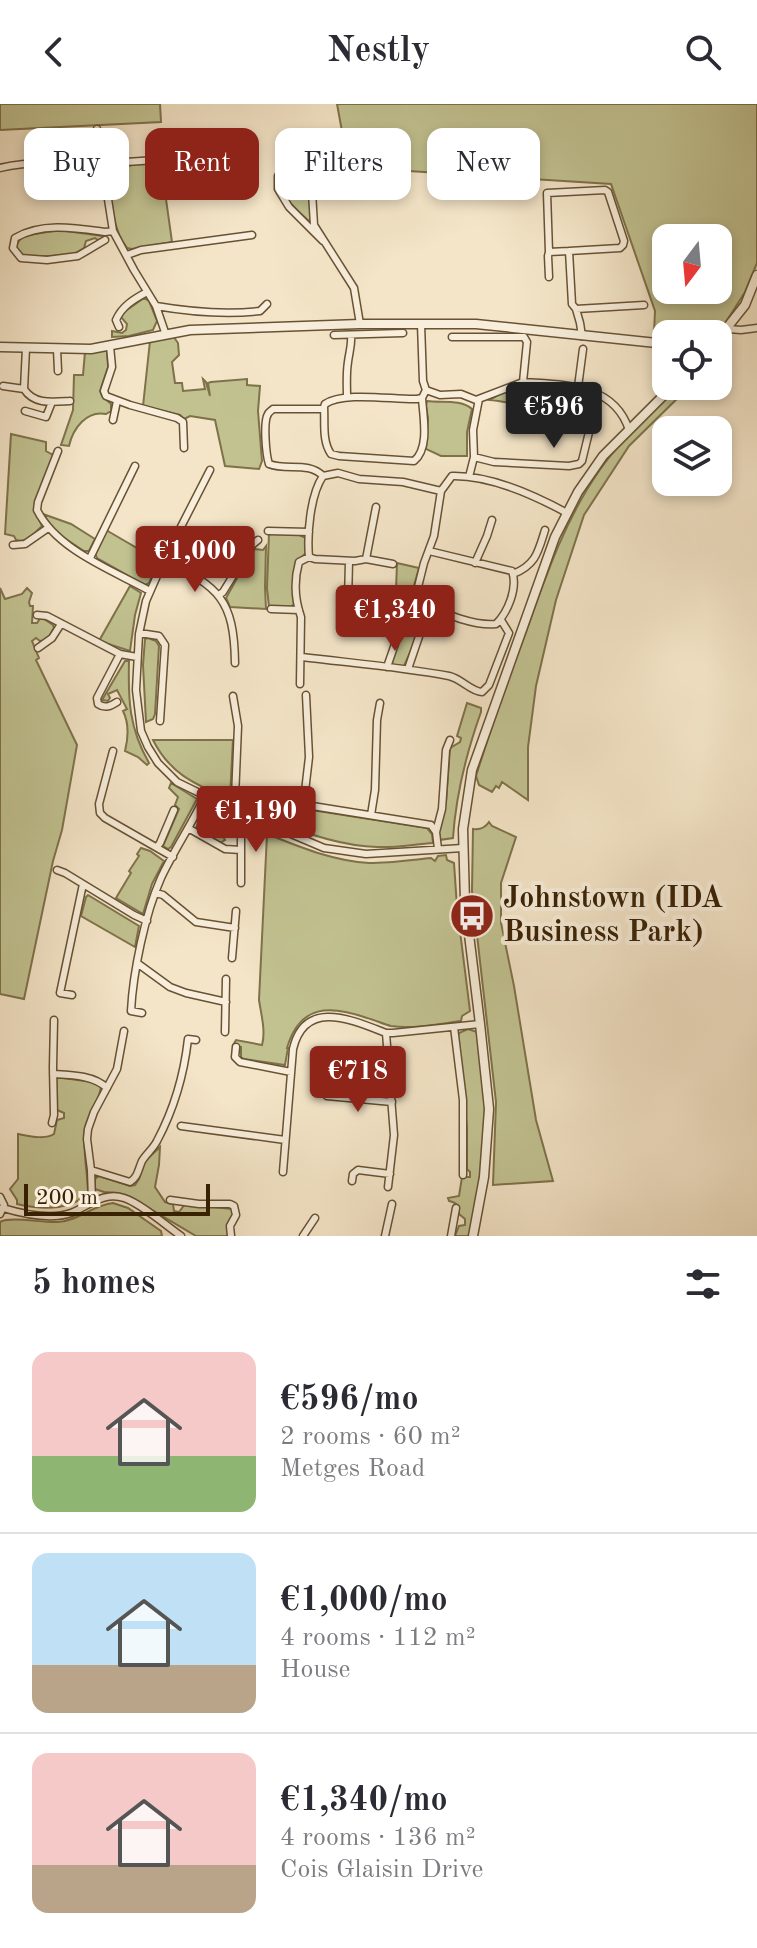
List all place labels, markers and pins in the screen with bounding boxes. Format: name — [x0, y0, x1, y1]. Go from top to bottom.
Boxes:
pin: €596 — [507, 382, 601, 450]
pin: €1,000 — [130, 526, 260, 594]
pin: €1,340 — [330, 585, 460, 653]
pin: €1,190 — [191, 786, 321, 854]
place label: Johnstown (IDA Business Park) — [503, 884, 723, 948]
bus stop icon: Johnstown (IDA Business Park) — [448, 892, 496, 940]
pin: €718 — [311, 1046, 405, 1114]

